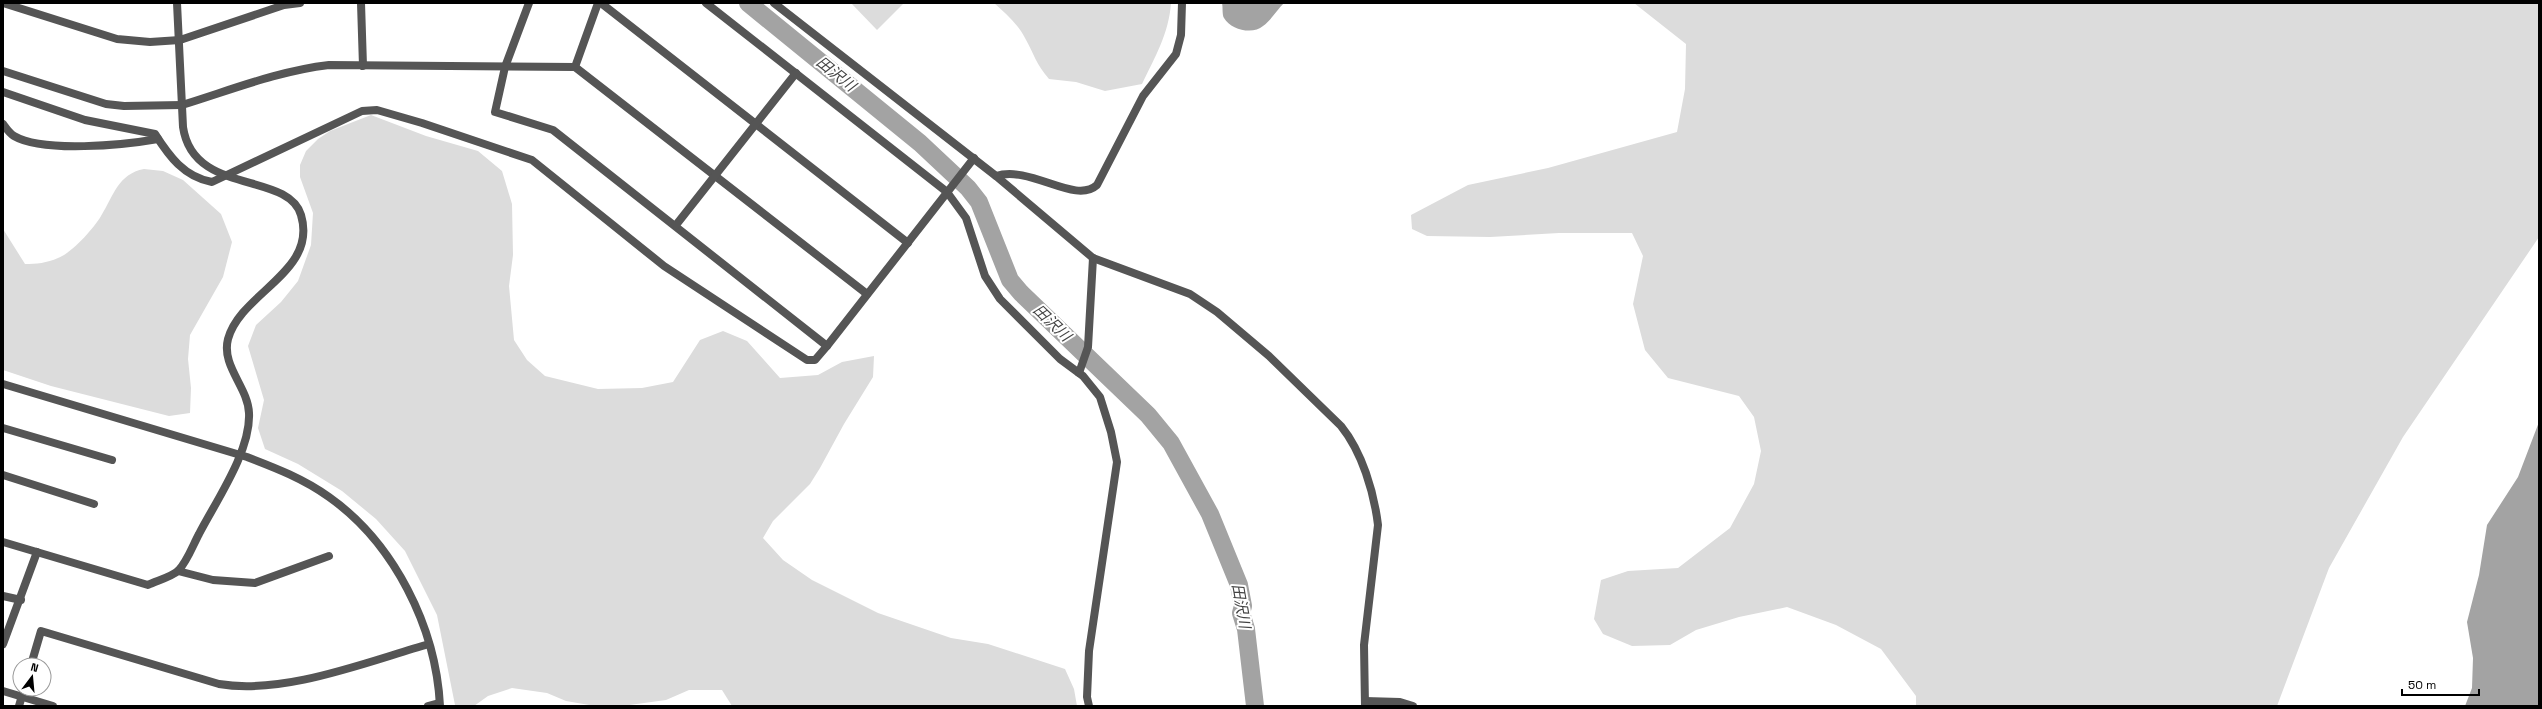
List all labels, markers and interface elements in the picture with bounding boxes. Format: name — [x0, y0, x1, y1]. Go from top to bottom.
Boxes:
water label: 田沢川 — [813, 52, 861, 96]
water label: 田沢川 — [1030, 300, 1077, 346]
water label: 田沢川 — [1228, 582, 1255, 632]
north arrow — [12, 657, 52, 697]
text: N — [29, 660, 40, 675]
scale bar — [2402, 671, 2479, 697]
text: 50 m — [2408, 677, 2436, 693]

